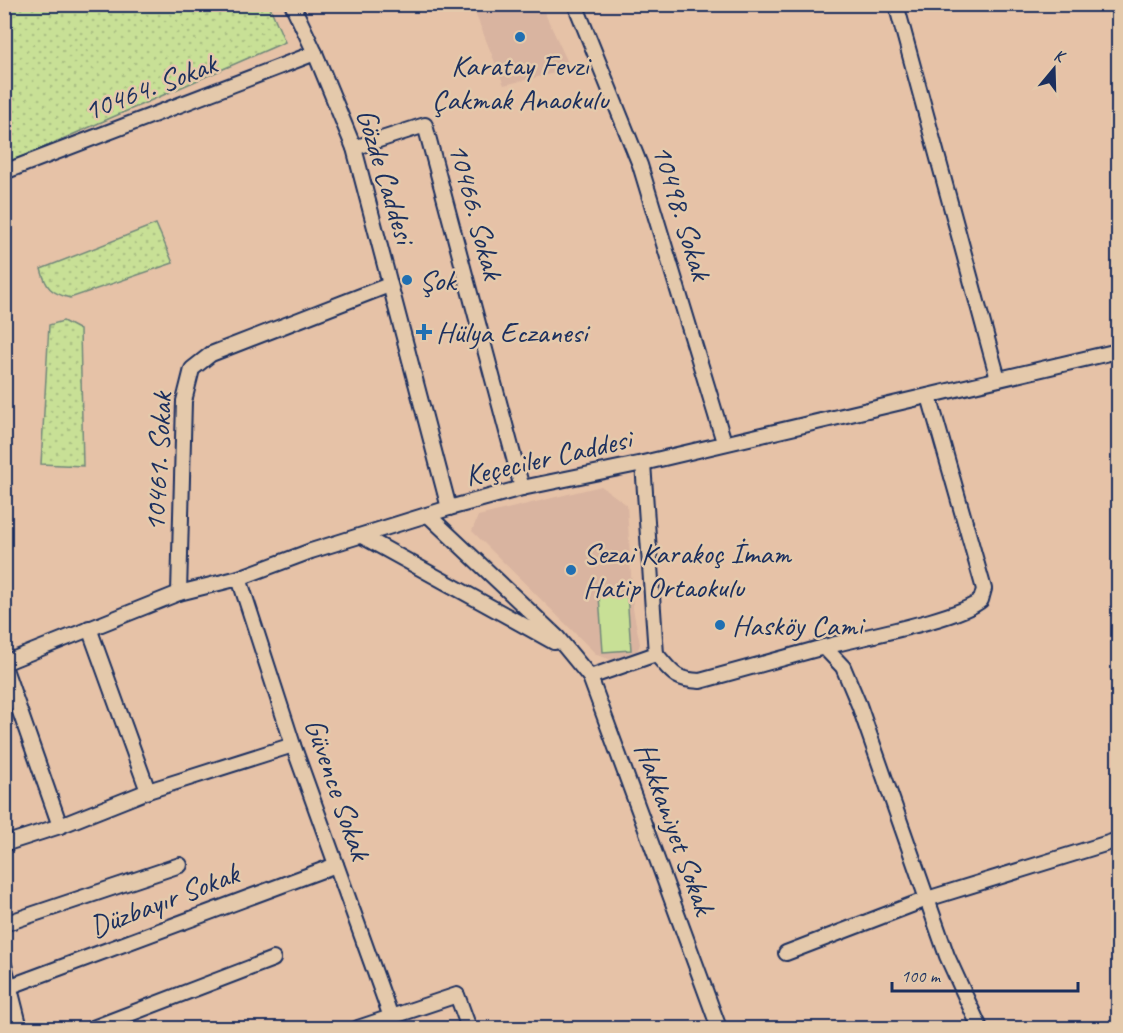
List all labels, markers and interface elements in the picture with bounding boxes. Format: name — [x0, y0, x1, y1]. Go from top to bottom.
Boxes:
marker: Karatay Fevzi Çakmak Anaokulu — [513, 30, 527, 44]
north arrow — [1024, 39, 1084, 99]
street label: 10464. Sokak — [78, 44, 224, 130]
text: K — [1051, 45, 1069, 68]
place label: Karatay Fevzi Çakmak Anaokulu — [432, 46, 610, 118]
street label: Gözde Caddesi — [348, 104, 425, 251]
street label: 10466. Sokak — [440, 139, 513, 285]
street label: 10498. Sokak — [643, 140, 721, 286]
place label: Şok — [419, 261, 457, 299]
marker: Şok — [400, 273, 414, 287]
place label: Hülya Eczanesi — [436, 313, 591, 351]
marker: Hülya Eczanesi — [417, 325, 431, 339]
street label: 10461. Sokak — [135, 389, 181, 533]
street label: Keçeciler Caddesi — [461, 419, 638, 495]
place label: Sezai Karakoç İmam Hatip Ortaokulu — [583, 534, 792, 606]
marker: Sezai Karakoç İmam Hatip Ortaokulu — [564, 563, 578, 577]
place label: Hasköy Cami — [732, 606, 866, 644]
marker: Hasköy Cami — [713, 618, 727, 632]
street label: Güvence Sokak — [296, 713, 381, 867]
street label: Hakkaniyet Sokak — [626, 737, 724, 921]
street label: Düzbayır Sokak — [84, 853, 246, 946]
scale bar — [892, 955, 1078, 993]
text: 100 m — [901, 965, 942, 987]

